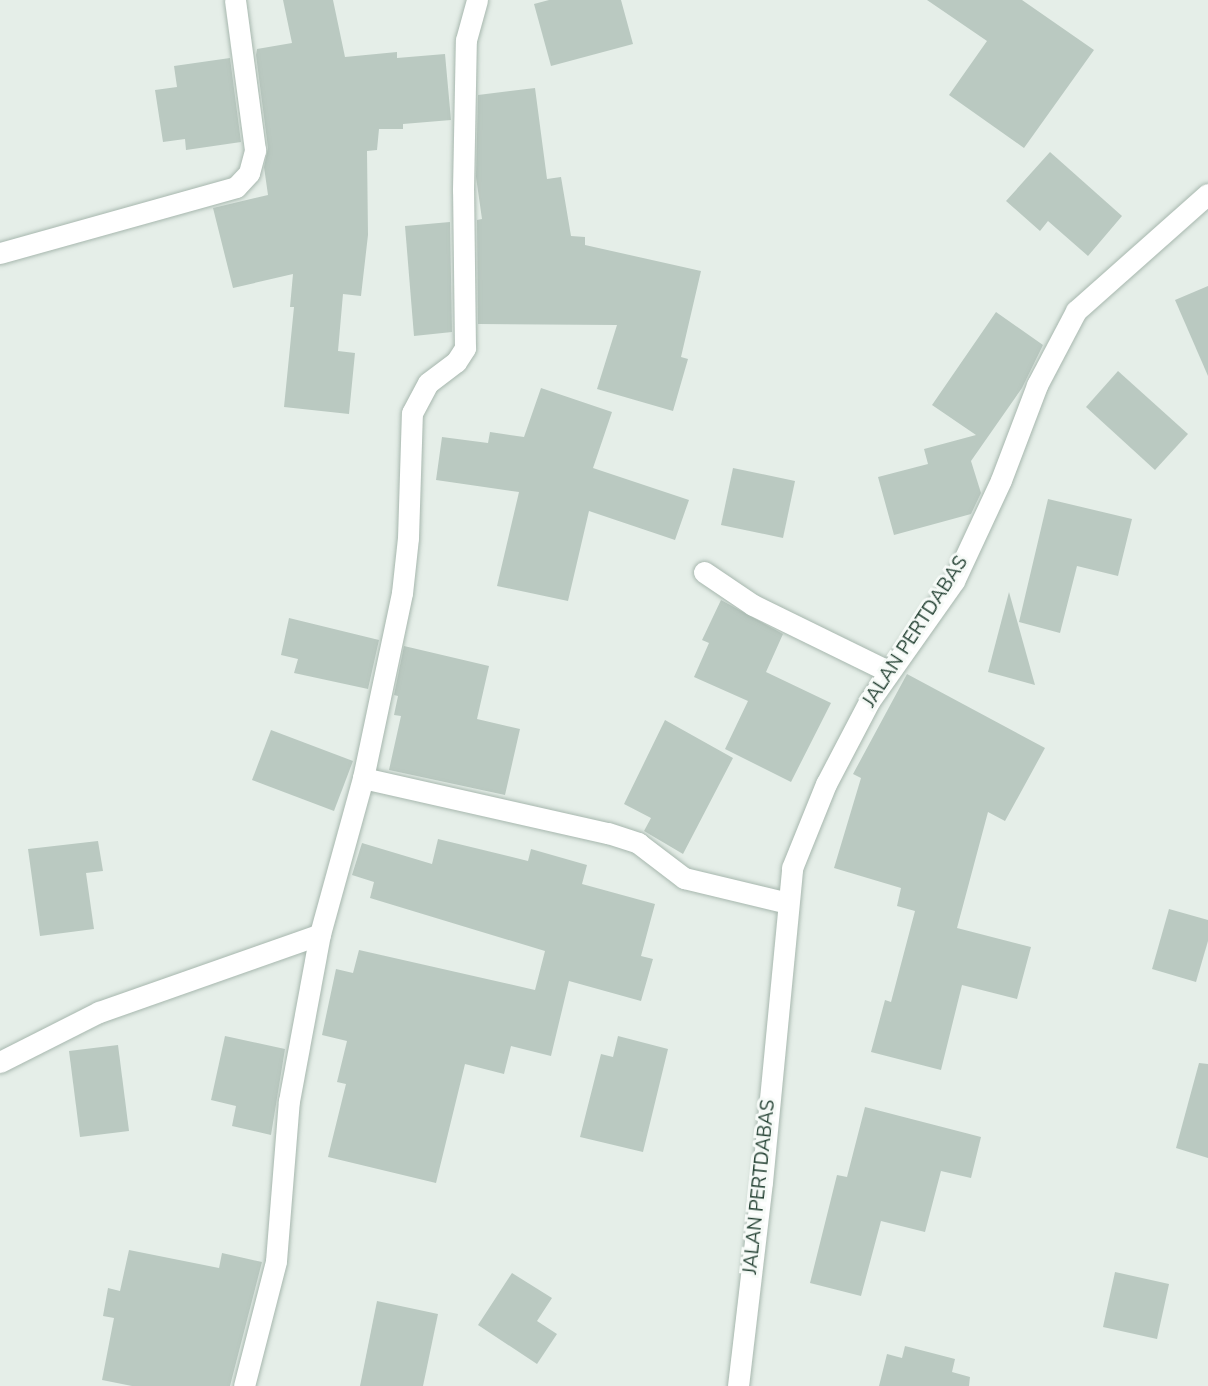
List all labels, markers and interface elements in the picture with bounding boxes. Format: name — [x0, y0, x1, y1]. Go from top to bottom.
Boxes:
street label: JALAN PERTDABAS — [859, 552, 973, 712]
street label: JALAN PERTDABAS — [739, 1099, 781, 1275]

